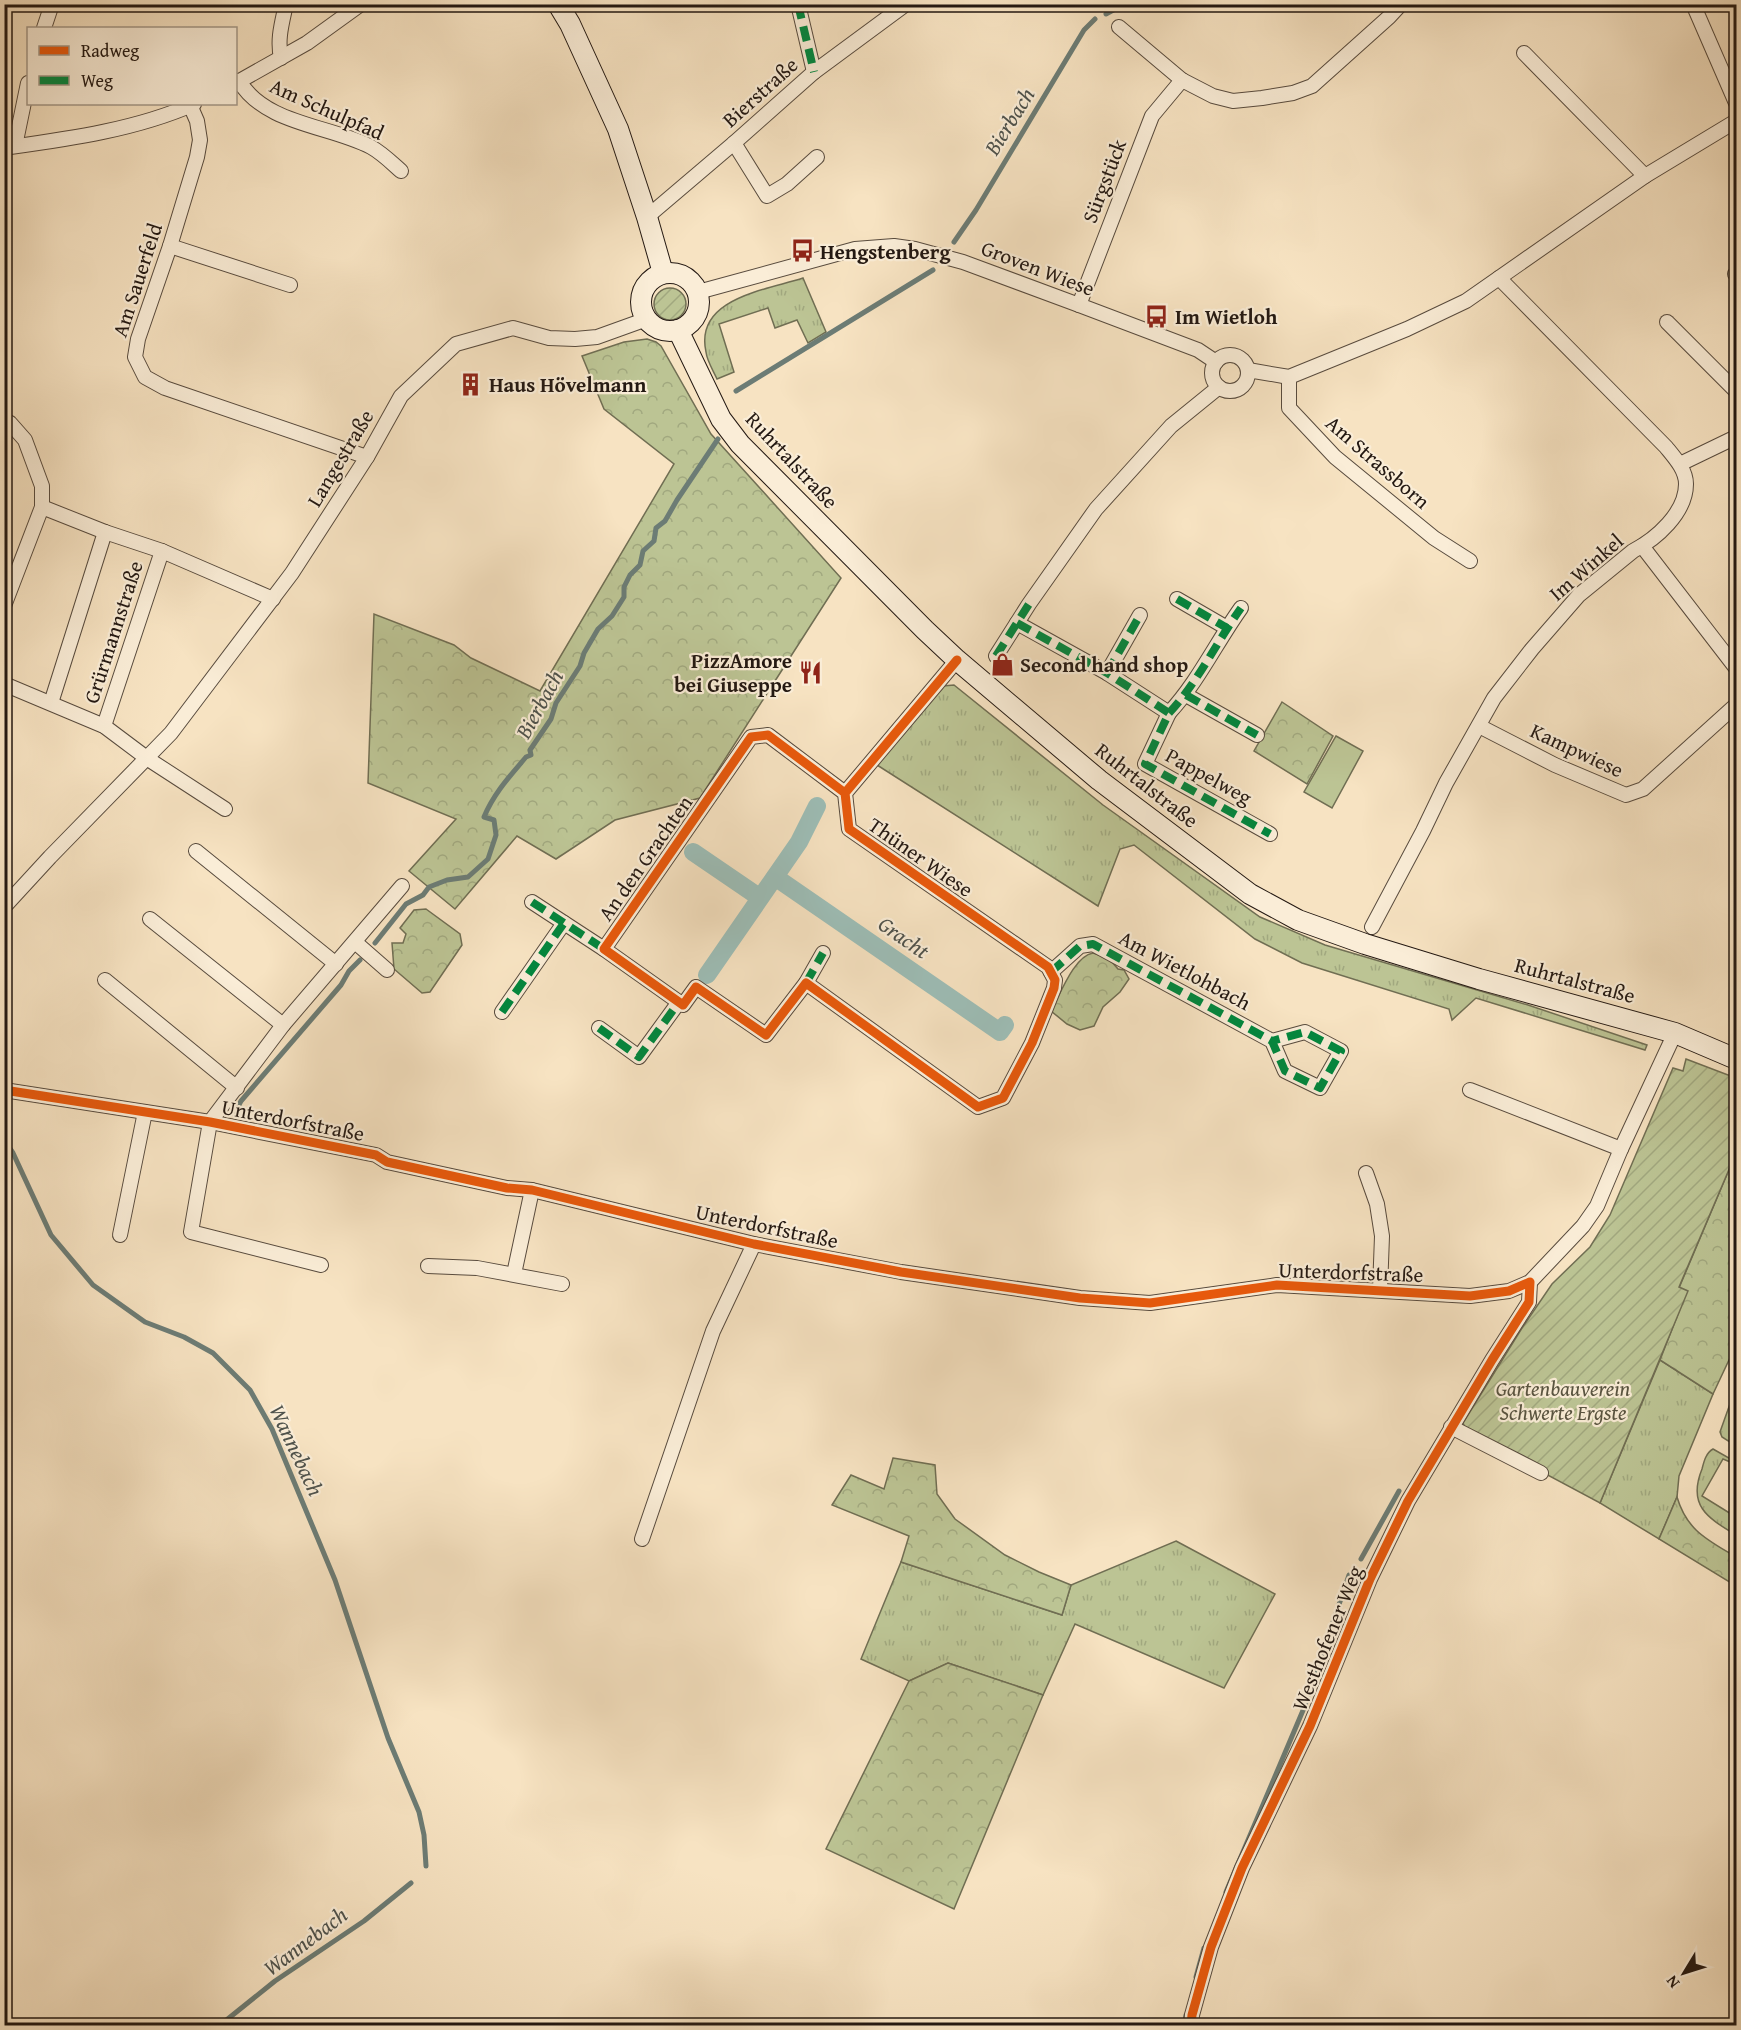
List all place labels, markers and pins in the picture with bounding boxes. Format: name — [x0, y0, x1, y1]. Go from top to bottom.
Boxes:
place label: Hengstenberg — [820, 236, 951, 267]
bus stop icon: Hengstenberg — [789, 238, 815, 264]
place label: Im Wietloh — [1175, 301, 1278, 332]
bus stop icon: Im Wietloh — [1144, 303, 1170, 329]
place label: Haus Hövelmann — [489, 369, 647, 400]
building icon: Haus Hövelmann — [458, 371, 484, 397]
place label: PizzAmore bei Giuseppe — [674, 645, 792, 700]
place label: Second hand shop — [1020, 649, 1188, 680]
shop icon: Second hand shop — [989, 651, 1015, 677]
restaurant icon: PizzAmore bei Giuseppe — [797, 659, 823, 685]

